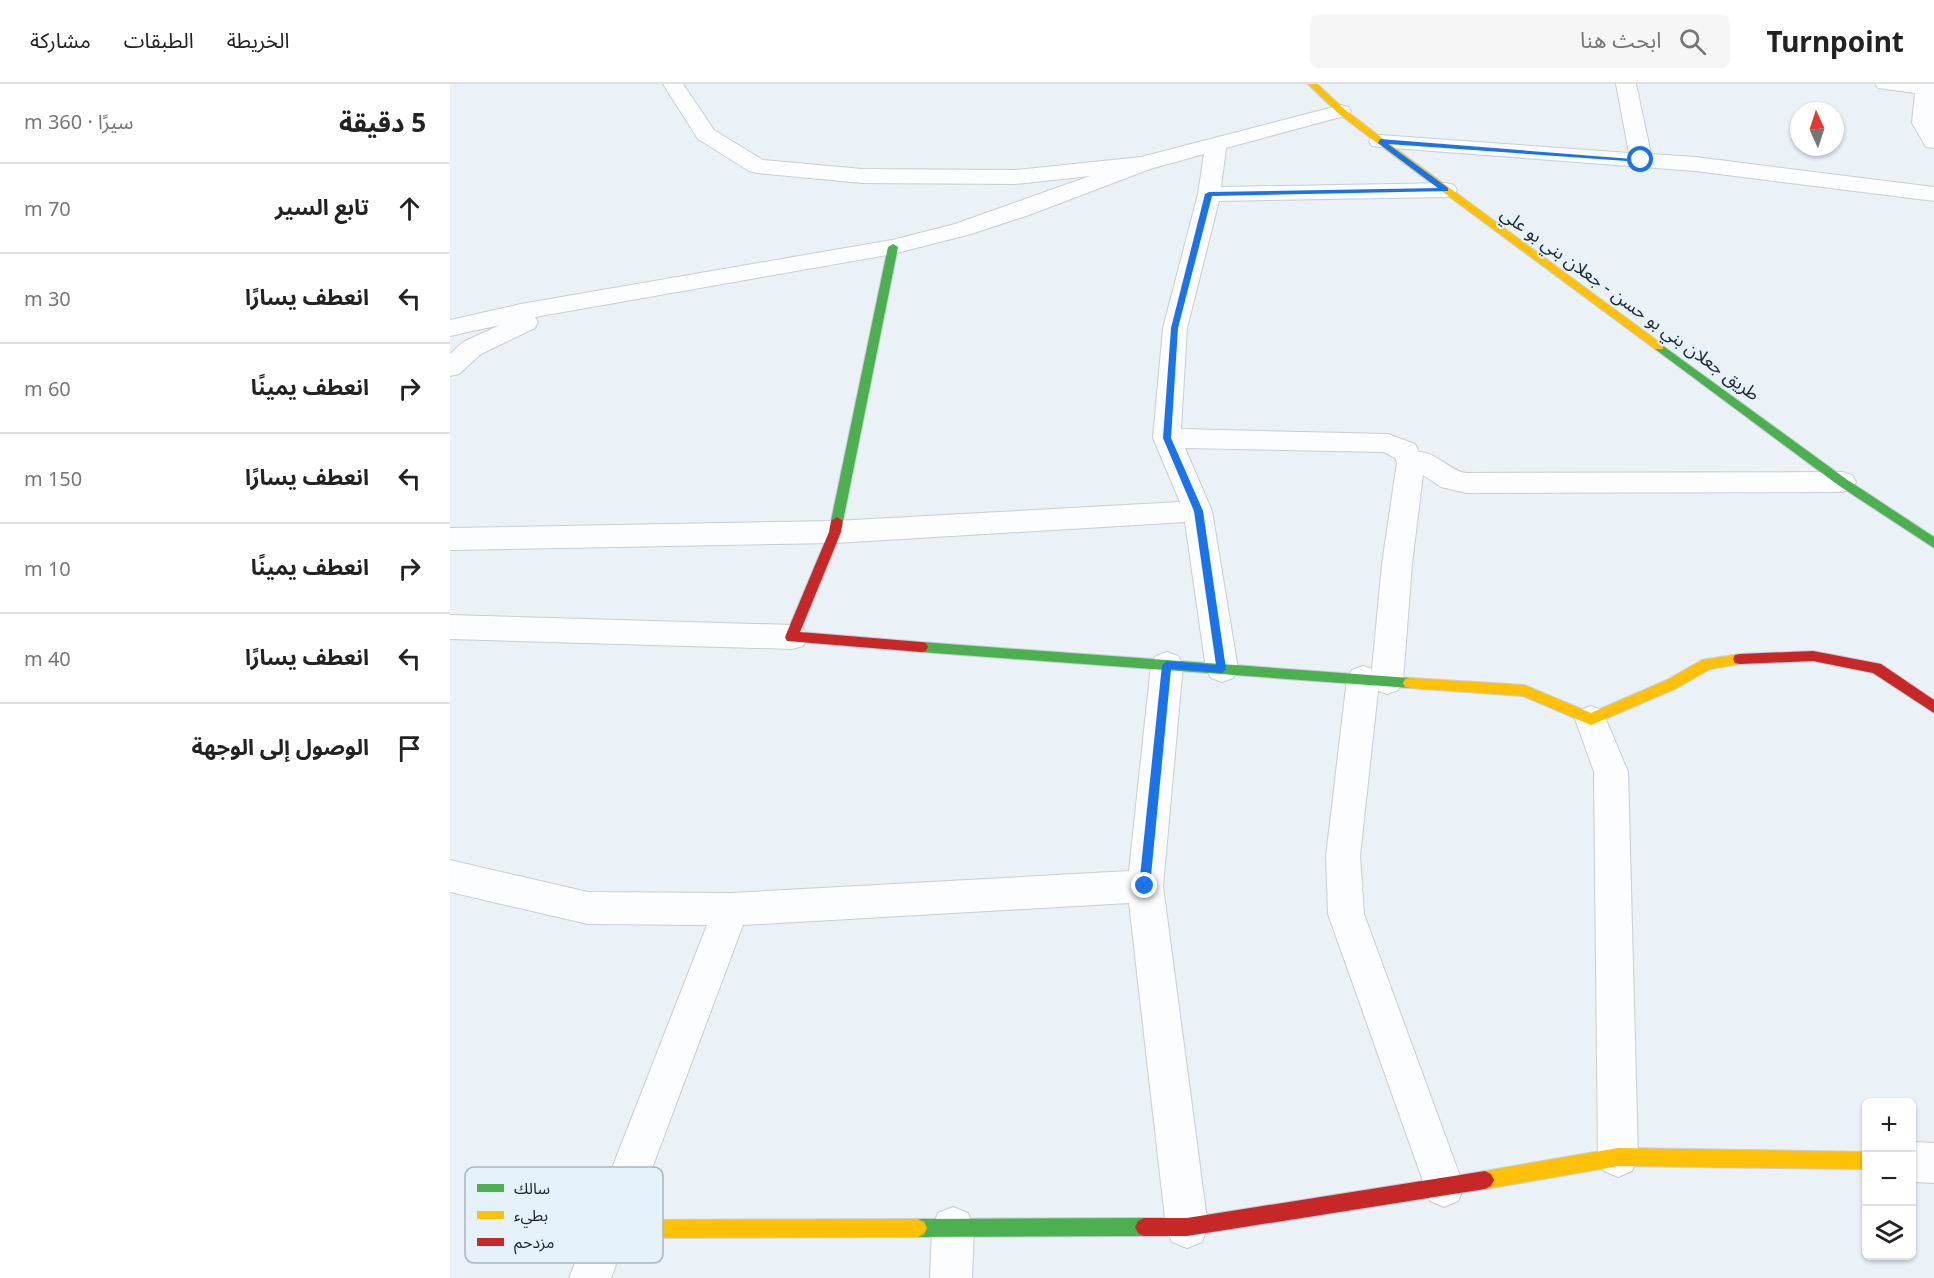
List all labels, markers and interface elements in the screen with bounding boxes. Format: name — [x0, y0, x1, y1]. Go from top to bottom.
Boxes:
search box — [1310, 14, 1730, 68]
text: Turnpoint — [1766, 22, 1904, 60]
text: ابحث هنا — [1580, 24, 1661, 54]
icon: search — [1676, 25, 1709, 58]
text: مشاركة — [30, 26, 91, 54]
text: الطبقات — [124, 26, 194, 54]
text: الخريطة — [227, 26, 290, 54]
north arrow — [1790, 102, 1844, 156]
text: 5 دقيقة — [339, 104, 426, 140]
text: سيرًا · 360 m — [24, 108, 133, 135]
route start — [1627, 146, 1653, 172]
text: تابع السير — [275, 191, 369, 221]
icon: ahead — [393, 192, 426, 225]
text: 70 m — [24, 195, 71, 222]
street label: طريق جعلان بني بو حسن - جعلان بني بو علي — [1495, 201, 1765, 407]
text: انعطف يسارًا — [245, 281, 369, 311]
icon: left — [393, 282, 426, 315]
text: 30 m — [24, 285, 71, 312]
text: انعطف يمينًا — [251, 371, 369, 401]
icon: right — [393, 372, 426, 405]
text: 60 m — [24, 375, 71, 402]
text: انعطف يسارًا — [245, 461, 369, 491]
icon: left — [393, 462, 426, 495]
text: 150 m — [24, 465, 82, 492]
text: انعطف يمينًا — [251, 551, 369, 581]
icon: right — [393, 552, 426, 585]
text: 10 m — [24, 555, 71, 582]
text: انعطف يسارًا — [245, 641, 369, 671]
icon: left — [393, 642, 426, 675]
text: 40 m — [24, 645, 71, 672]
text: الوصول إلى الوجهة — [191, 731, 369, 761]
icon: arrive — [393, 732, 426, 765]
route end — [1131, 872, 1157, 898]
map controls — [1862, 1098, 1916, 1260]
button: + — [1862, 1098, 1916, 1152]
button: − — [1862, 1152, 1916, 1206]
legend — [465, 1167, 663, 1263]
text: سالك — [514, 1177, 550, 1199]
text: بطيء — [514, 1204, 548, 1228]
button: layers — [1862, 1206, 1916, 1260]
text: مزدحم — [514, 1231, 554, 1255]

